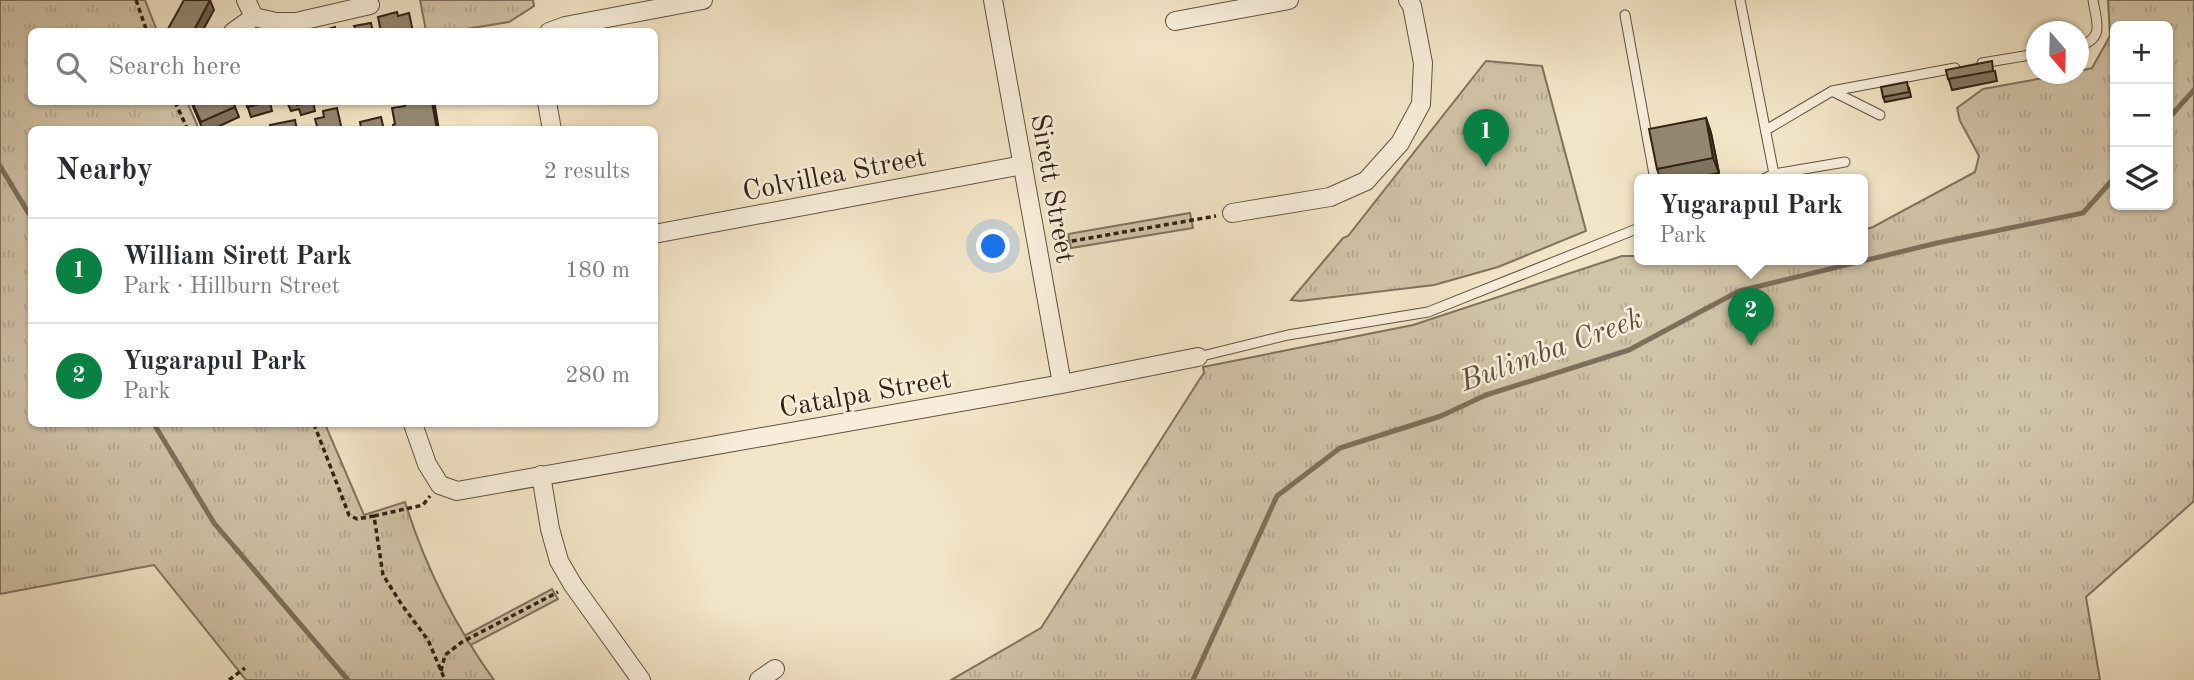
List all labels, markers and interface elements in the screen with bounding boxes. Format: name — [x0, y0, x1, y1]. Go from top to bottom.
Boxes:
north arrow — [2026, 21, 2089, 84]
map controls — [2110, 21, 2173, 210]
button: + — [2110, 21, 2173, 84]
search box — [28, 28, 658, 105]
icon: search — [52, 48, 90, 86]
text: Search here — [108, 54, 241, 80]
button: − — [2110, 84, 2173, 147]
pin: 1 — [1463, 109, 1509, 167]
street label: Sirett Street — [1024, 112, 1078, 265]
street label: Colvillea Street — [740, 144, 929, 207]
button: layers — [2110, 147, 2173, 210]
text: Nearby — [56, 156, 153, 186]
text: 2 results — [544, 160, 630, 183]
popup — [1634, 174, 1868, 265]
text: Yugarapul Park — [1659, 193, 1843, 219]
text: Park — [1659, 224, 1707, 247]
your location — [976, 229, 1010, 263]
text: William Sirett Park — [123, 244, 352, 270]
text: 1 — [72, 259, 86, 282]
text: 180 m — [565, 259, 630, 282]
text: Park · Hillburn Street — [123, 275, 340, 298]
pin: 2 — [1728, 288, 1774, 346]
water label: Bulimba Creek — [1455, 304, 1647, 398]
text: Yugarapul Park — [123, 349, 306, 375]
text: 2 — [72, 364, 86, 387]
text: 280 m — [565, 364, 630, 387]
street label: Catalpa Street — [777, 366, 954, 424]
text: Park — [123, 380, 170, 403]

